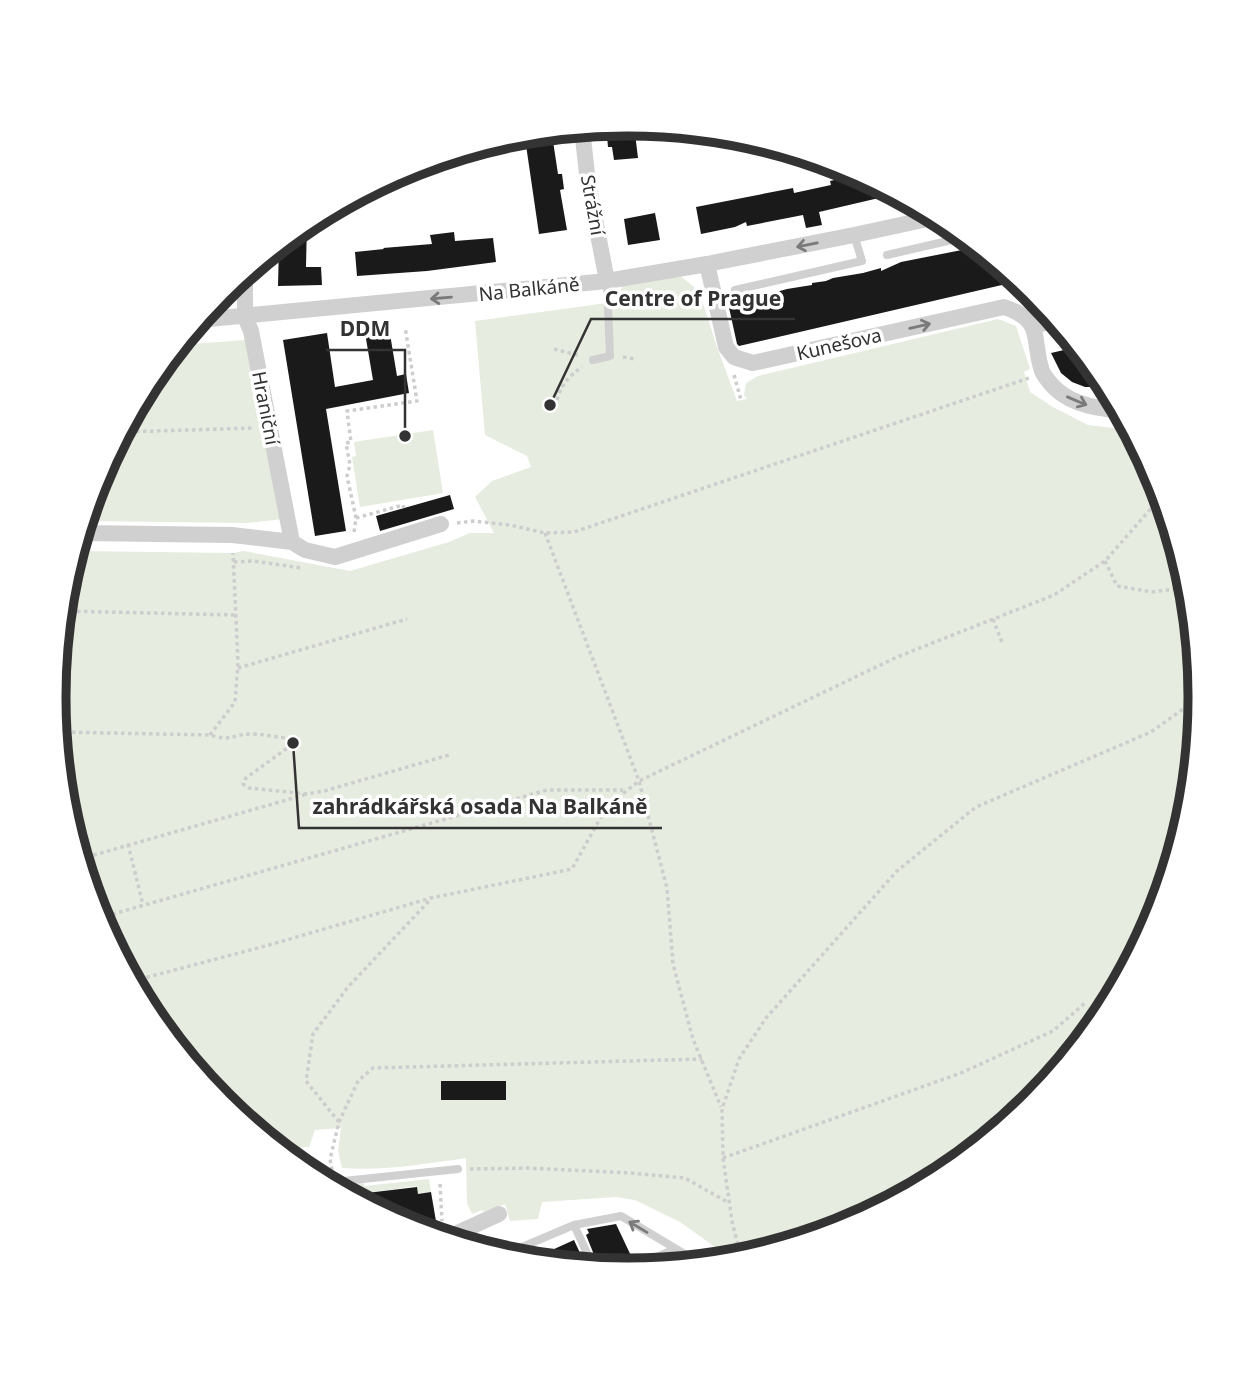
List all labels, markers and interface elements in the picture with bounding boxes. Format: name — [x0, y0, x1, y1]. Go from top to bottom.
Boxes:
street label: Strážní — [575, 173, 611, 238]
one-way arrow — [796, 238, 819, 252]
street label: Na Balkáně — [477, 271, 581, 307]
callout: Centre of Prague — [591, 277, 795, 319]
text: Centre of Prague — [605, 284, 781, 312]
one-way arrow — [430, 292, 453, 305]
callout: DDM — [326, 308, 405, 350]
text: DDM — [340, 314, 390, 342]
one-way arrow — [908, 318, 931, 332]
street label: Kunešova — [794, 322, 884, 366]
street label: Hraniční — [246, 369, 286, 448]
one-way arrow — [1065, 395, 1087, 408]
callout: zahrádkářská osada Na Balkáně — [299, 786, 662, 828]
text: zahrádkářská osada Na Balkáně — [312, 792, 648, 820]
one-way arrow — [629, 1219, 649, 1233]

